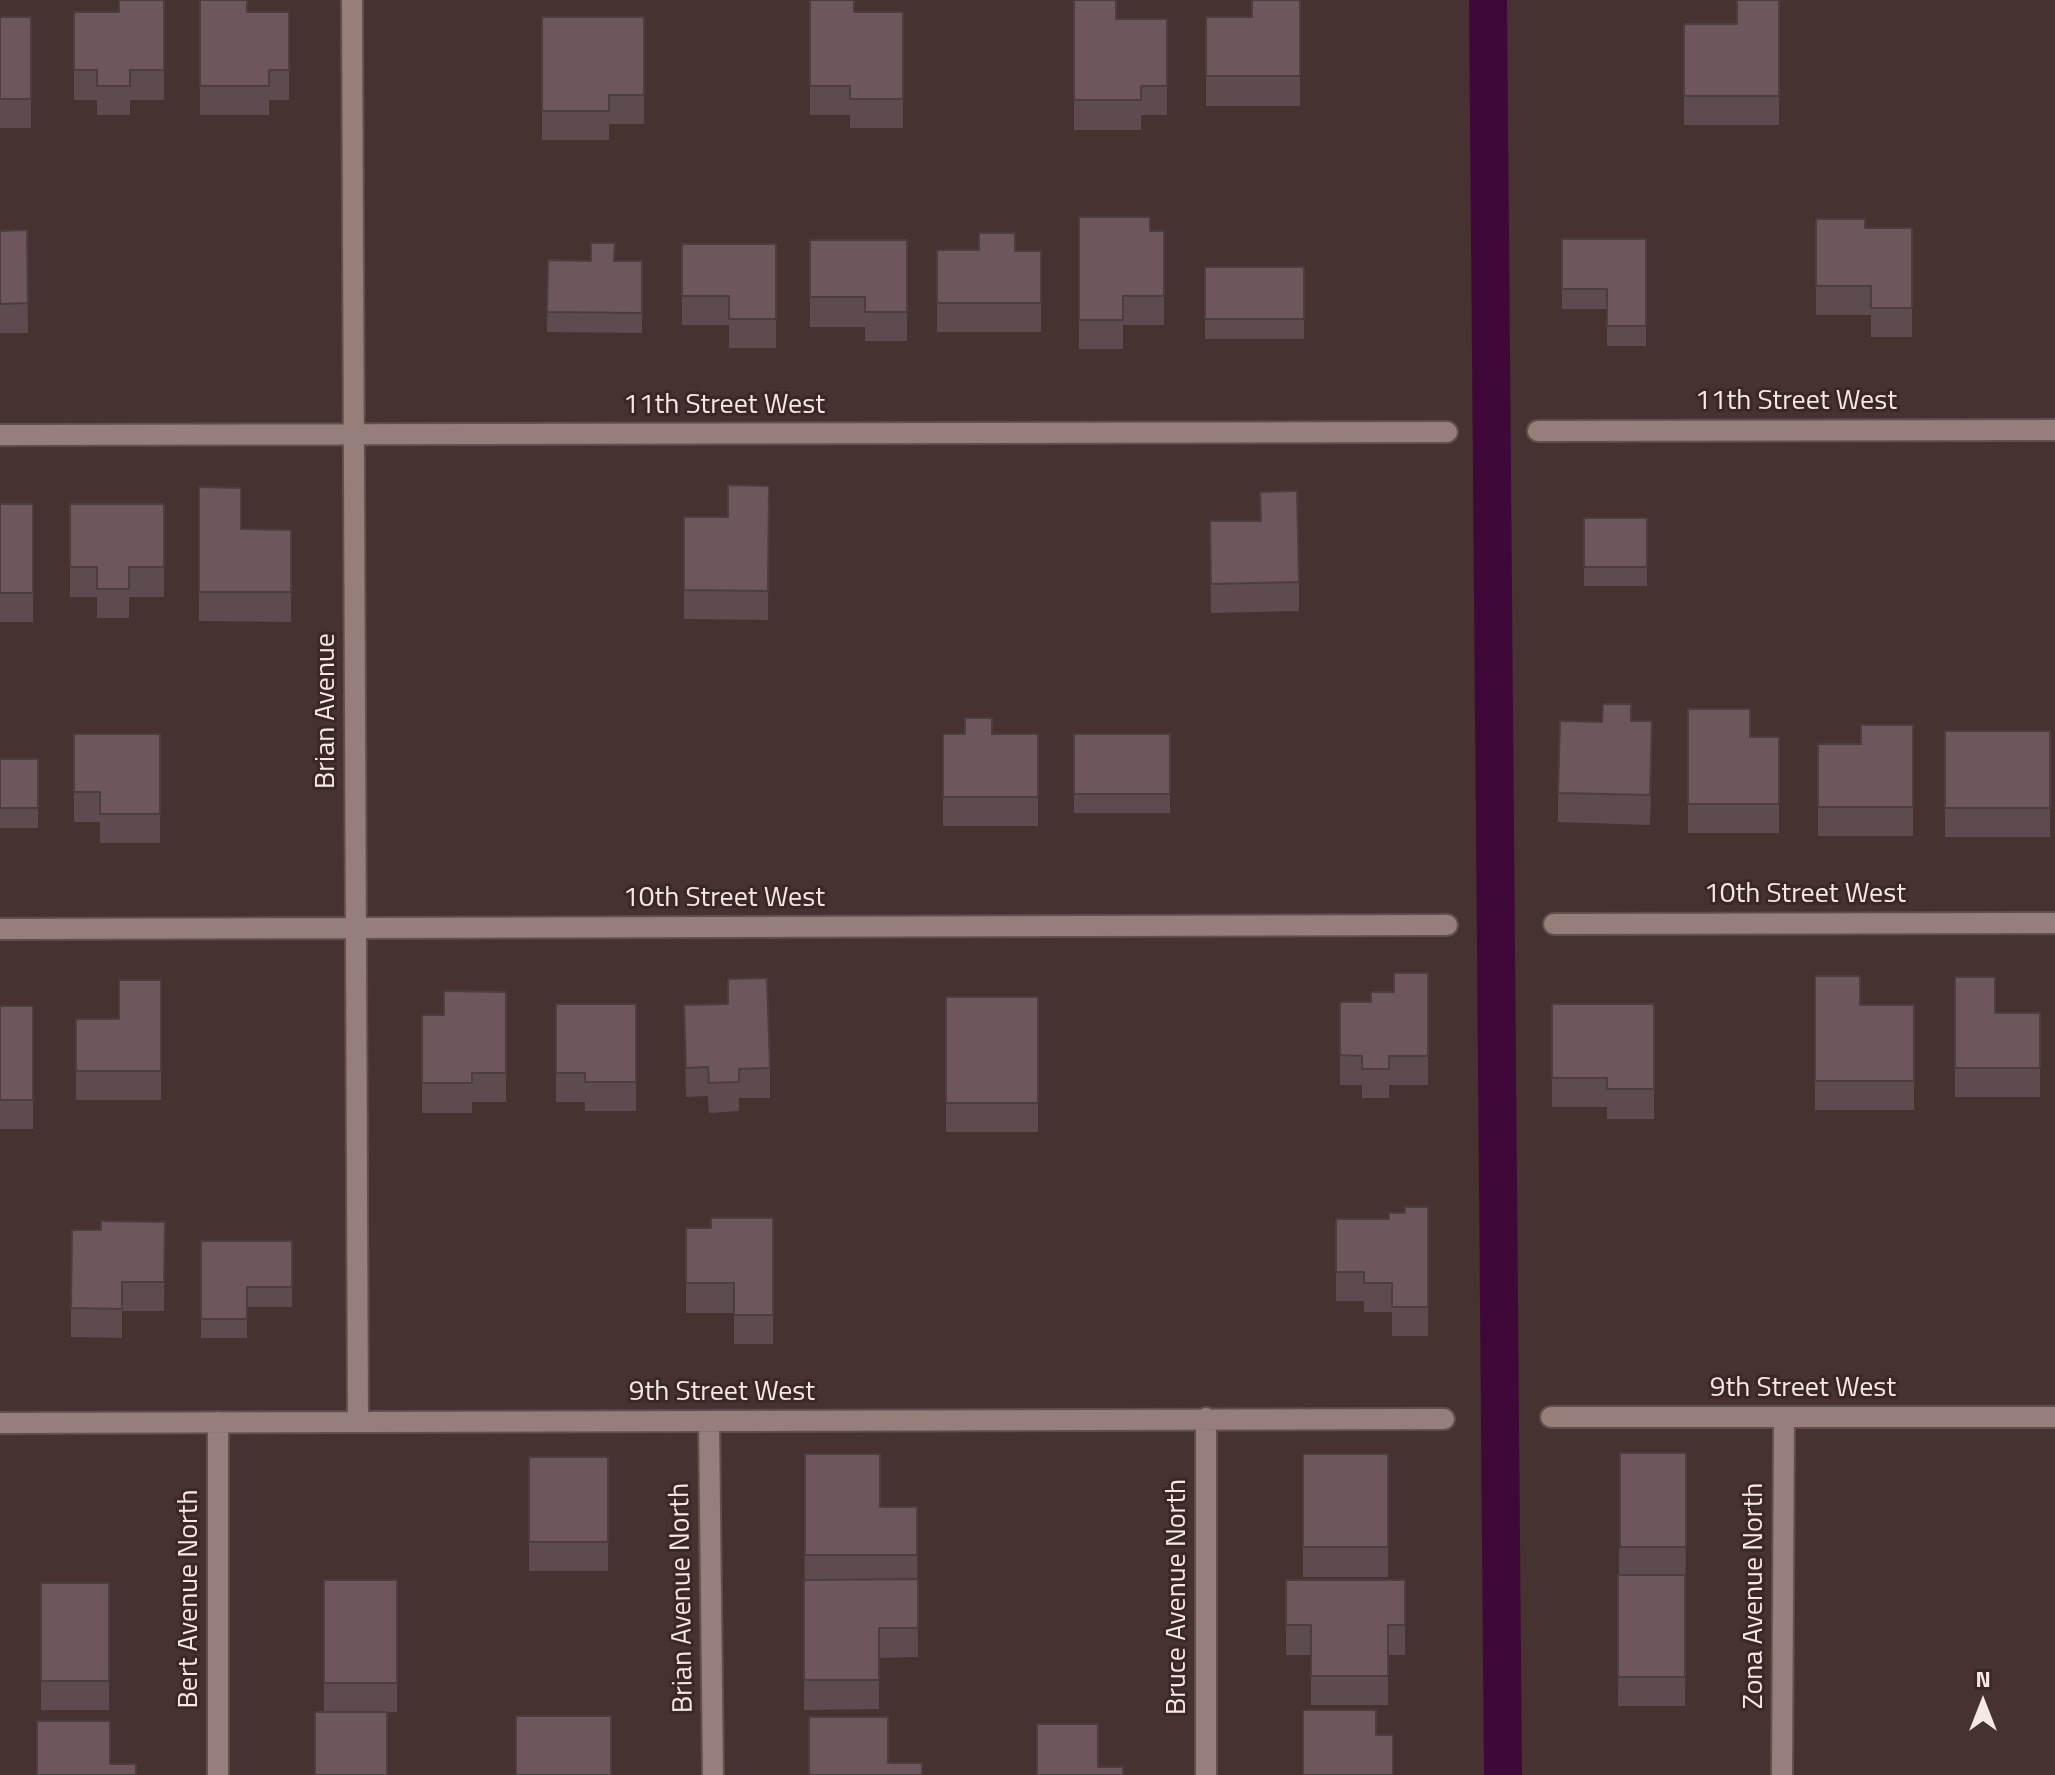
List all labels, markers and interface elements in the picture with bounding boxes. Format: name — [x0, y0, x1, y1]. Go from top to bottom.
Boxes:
street label: 11th Street West — [1695, 385, 1897, 419]
street label: 11th Street West — [623, 389, 825, 423]
street label: Brian Avenue — [310, 633, 344, 789]
street label: 10th Street West — [1704, 878, 1906, 912]
street label: 10th Street West — [623, 882, 825, 916]
street label: 9th Street West — [1710, 1372, 1896, 1406]
street label: 9th Street West — [629, 1376, 815, 1410]
street label: Bruce Avenue North — [1161, 1479, 1195, 1715]
street label: Brian Avenue North — [664, 1483, 702, 1713]
street label: Zona Avenue North — [1738, 1483, 1772, 1709]
street label: Bert Avenue North — [173, 1490, 207, 1708]
text: N — [1975, 1662, 1991, 1696]
north arrow — [1943, 1663, 2023, 1743]

